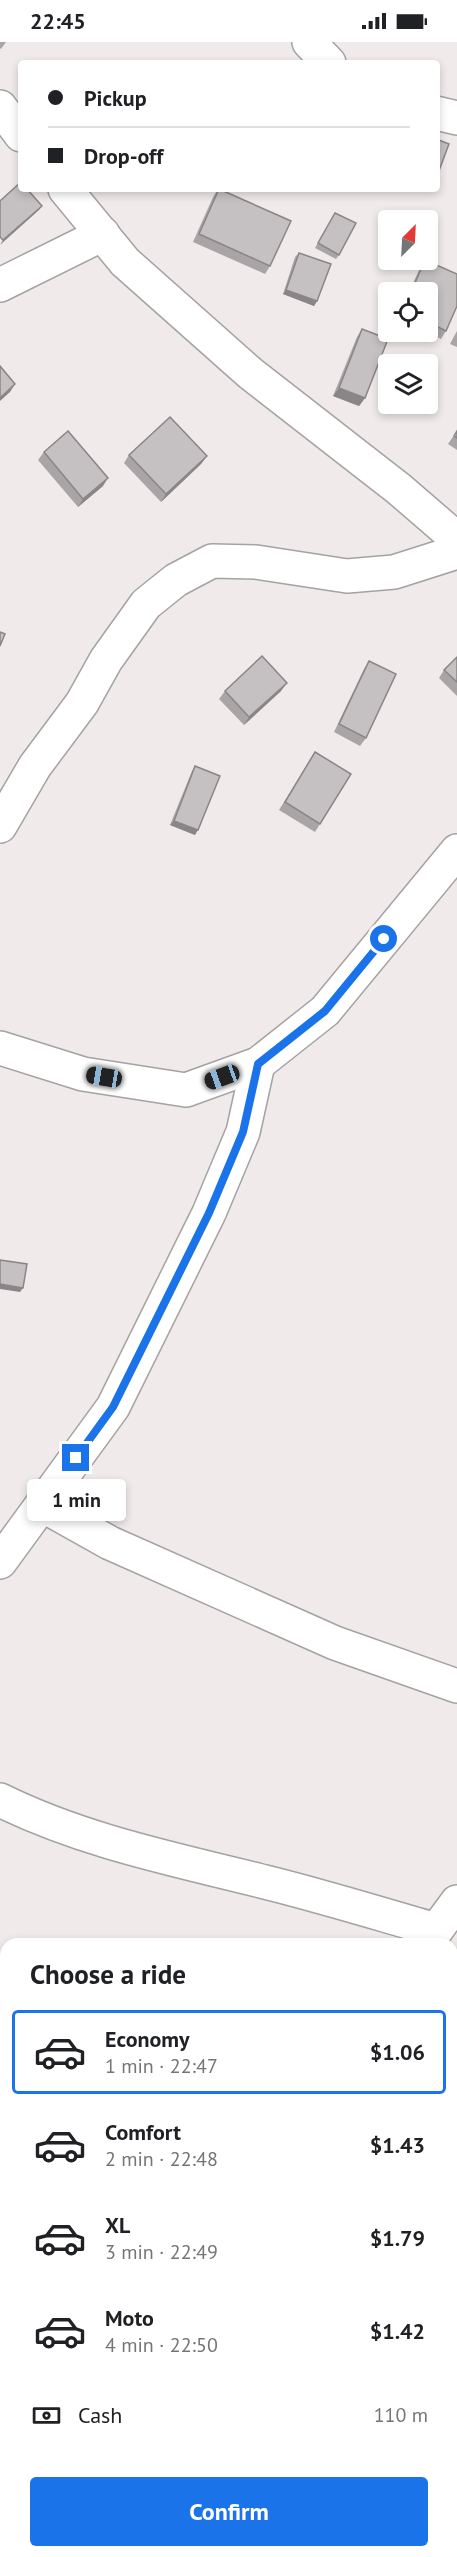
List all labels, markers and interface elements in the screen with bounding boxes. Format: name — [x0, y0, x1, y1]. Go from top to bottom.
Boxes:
text: 22:45 — [30, 7, 86, 35]
text: Pickup — [84, 84, 147, 112]
text: Drop-off — [84, 142, 163, 170]
north arrow — [378, 210, 438, 270]
map controls — [378, 210, 438, 414]
button: locate — [378, 282, 438, 342]
button: layers — [378, 354, 438, 414]
route start — [370, 925, 397, 952]
car — [202, 1062, 242, 1092]
car — [85, 1065, 123, 1089]
route end — [62, 1444, 89, 1471]
callout: 1 min — [26, 1479, 125, 1521]
text: 1 min — [52, 1487, 101, 1513]
text: Choose a ride — [30, 1957, 186, 1991]
icon: car — [33, 2025, 87, 2079]
text: Economy — [105, 2025, 189, 2053]
text: $1.06 — [370, 2038, 425, 2066]
text: 1 min · 22:47 — [105, 2053, 218, 2079]
icon: car — [33, 2118, 87, 2172]
text: Comfort — [105, 2118, 181, 2146]
text: $1.43 — [370, 2131, 425, 2159]
text: 2 min · 22:48 — [105, 2146, 218, 2172]
icon: car — [33, 2211, 87, 2265]
text: XL — [105, 2211, 130, 2239]
text: $1.79 — [370, 2224, 425, 2252]
text: 3 min · 22:49 — [105, 2239, 218, 2265]
icon: car — [33, 2304, 87, 2358]
text: Moto — [105, 2304, 154, 2332]
text: $1.42 — [370, 2317, 425, 2345]
text: 4 min · 22:50 — [105, 2332, 218, 2358]
icon: cash — [30, 2399, 63, 2432]
text: Cash — [78, 2401, 122, 2429]
text: 110 m — [374, 2402, 428, 2428]
button: Confirm — [30, 2477, 428, 2546]

